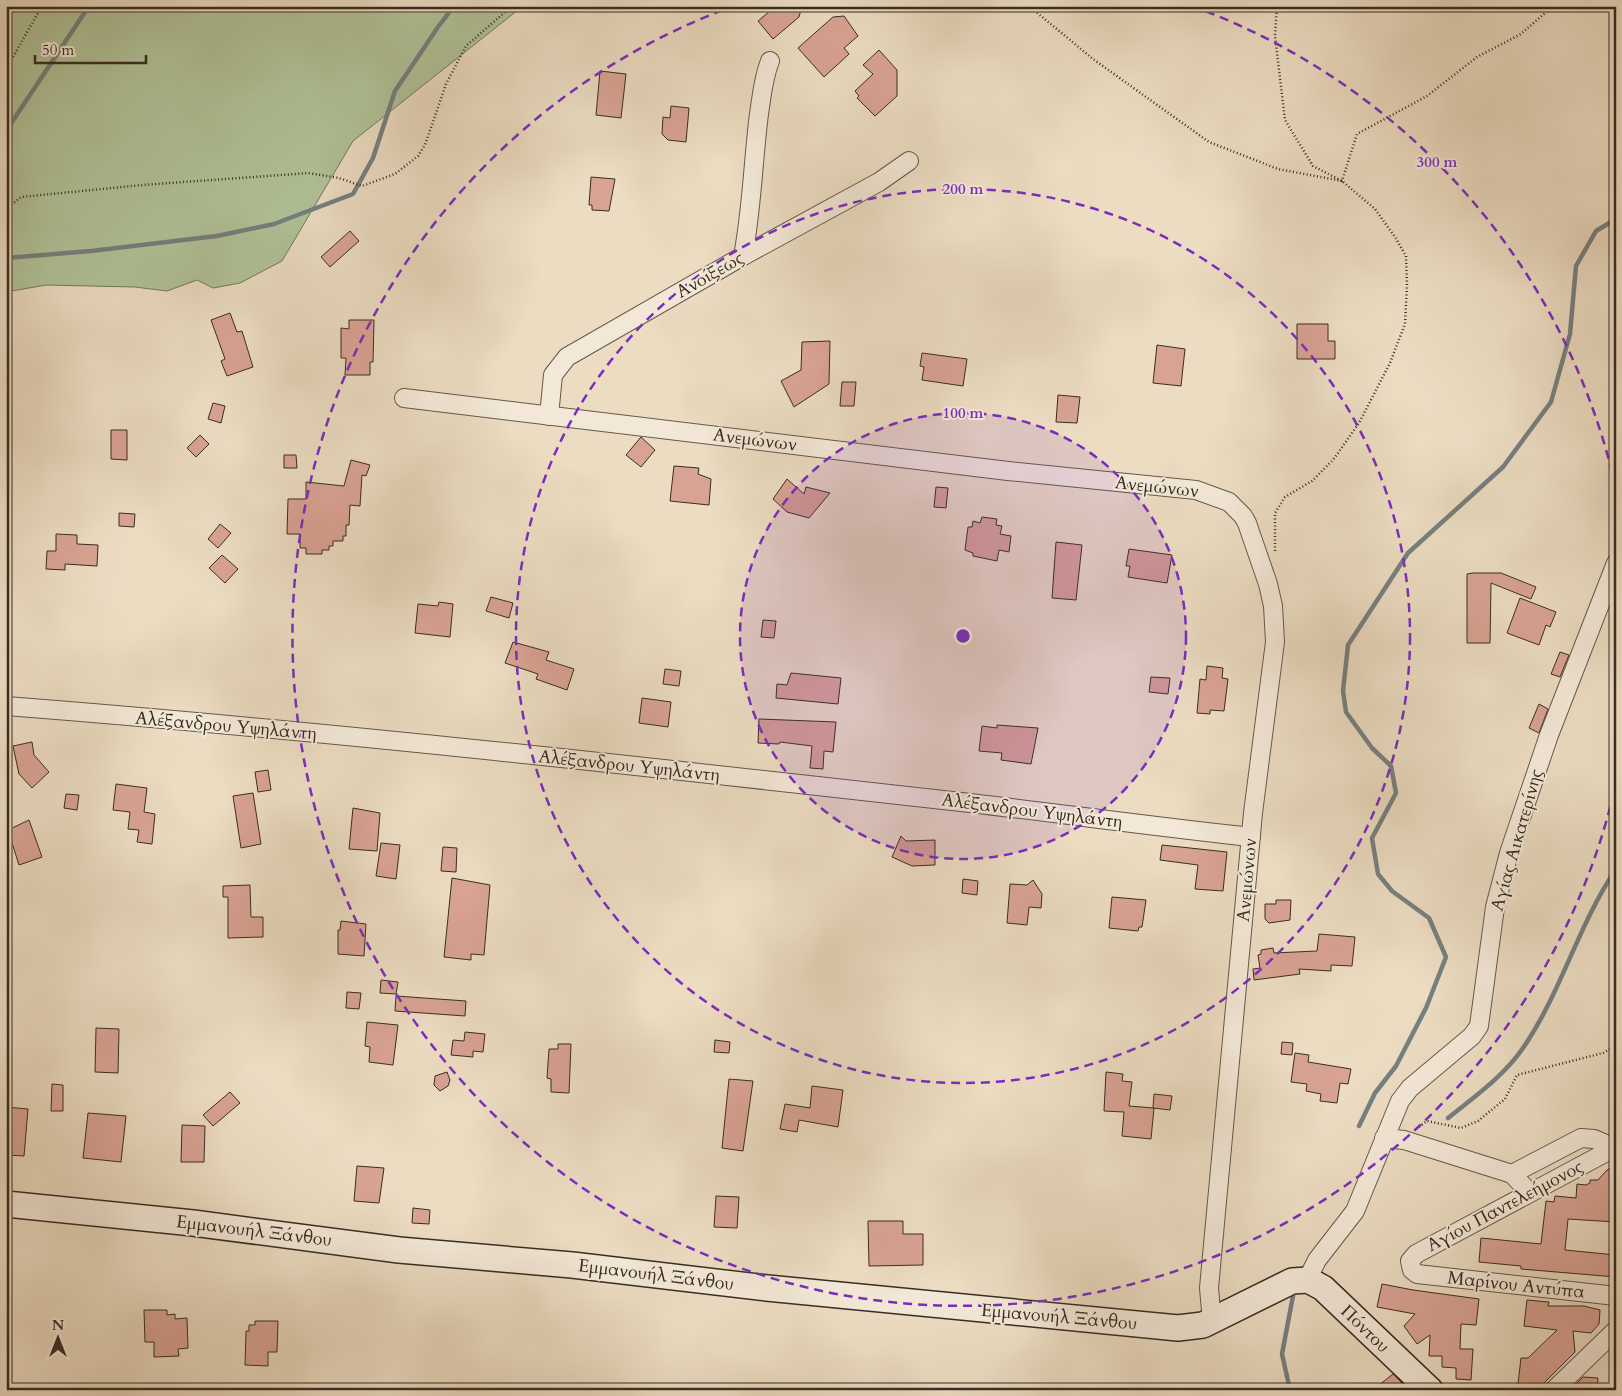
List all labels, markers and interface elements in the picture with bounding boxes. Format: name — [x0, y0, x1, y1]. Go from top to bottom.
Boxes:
scale bar — [35, 32, 146, 64]
text: 50 m — [42, 40, 74, 60]
text: 300 m — [1417, 152, 1458, 172]
text: 200 m — [943, 179, 984, 199]
street label: Ανοίξεως — [672, 245, 749, 304]
text: 100 m — [943, 403, 984, 423]
street label: Ανεμώνων — [712, 422, 798, 458]
street label: Ανεμώνων — [1114, 470, 1200, 504]
centre of rings — [954, 627, 972, 645]
street label: Αλέξανδρου Υψηλάντη — [134, 706, 318, 746]
street label: Αλέξανδρου Υψηλάντη — [537, 744, 721, 788]
street label: Αγίας Αικατερίνης — [1485, 766, 1549, 914]
street label: Αλέξανδρου Υψηλάντη — [940, 787, 1124, 835]
street label: Ανεμώνων — [1231, 837, 1263, 923]
street label: Αγίου Παντελεήμονος — [1422, 1154, 1588, 1258]
street label: Εμμανουήλ Ξάνθου — [175, 1209, 333, 1253]
street label: Εμμανουήλ Ξάνθου — [577, 1253, 735, 1297]
street label: Μαρίνου Αντύπα — [1446, 1265, 1586, 1305]
street label: Εμμανουήλ Ξάνθου — [980, 1298, 1138, 1336]
street label: Πόντου — [1335, 1299, 1395, 1359]
north arrow — [32, 1314, 82, 1364]
text: N — [52, 1316, 64, 1335]

